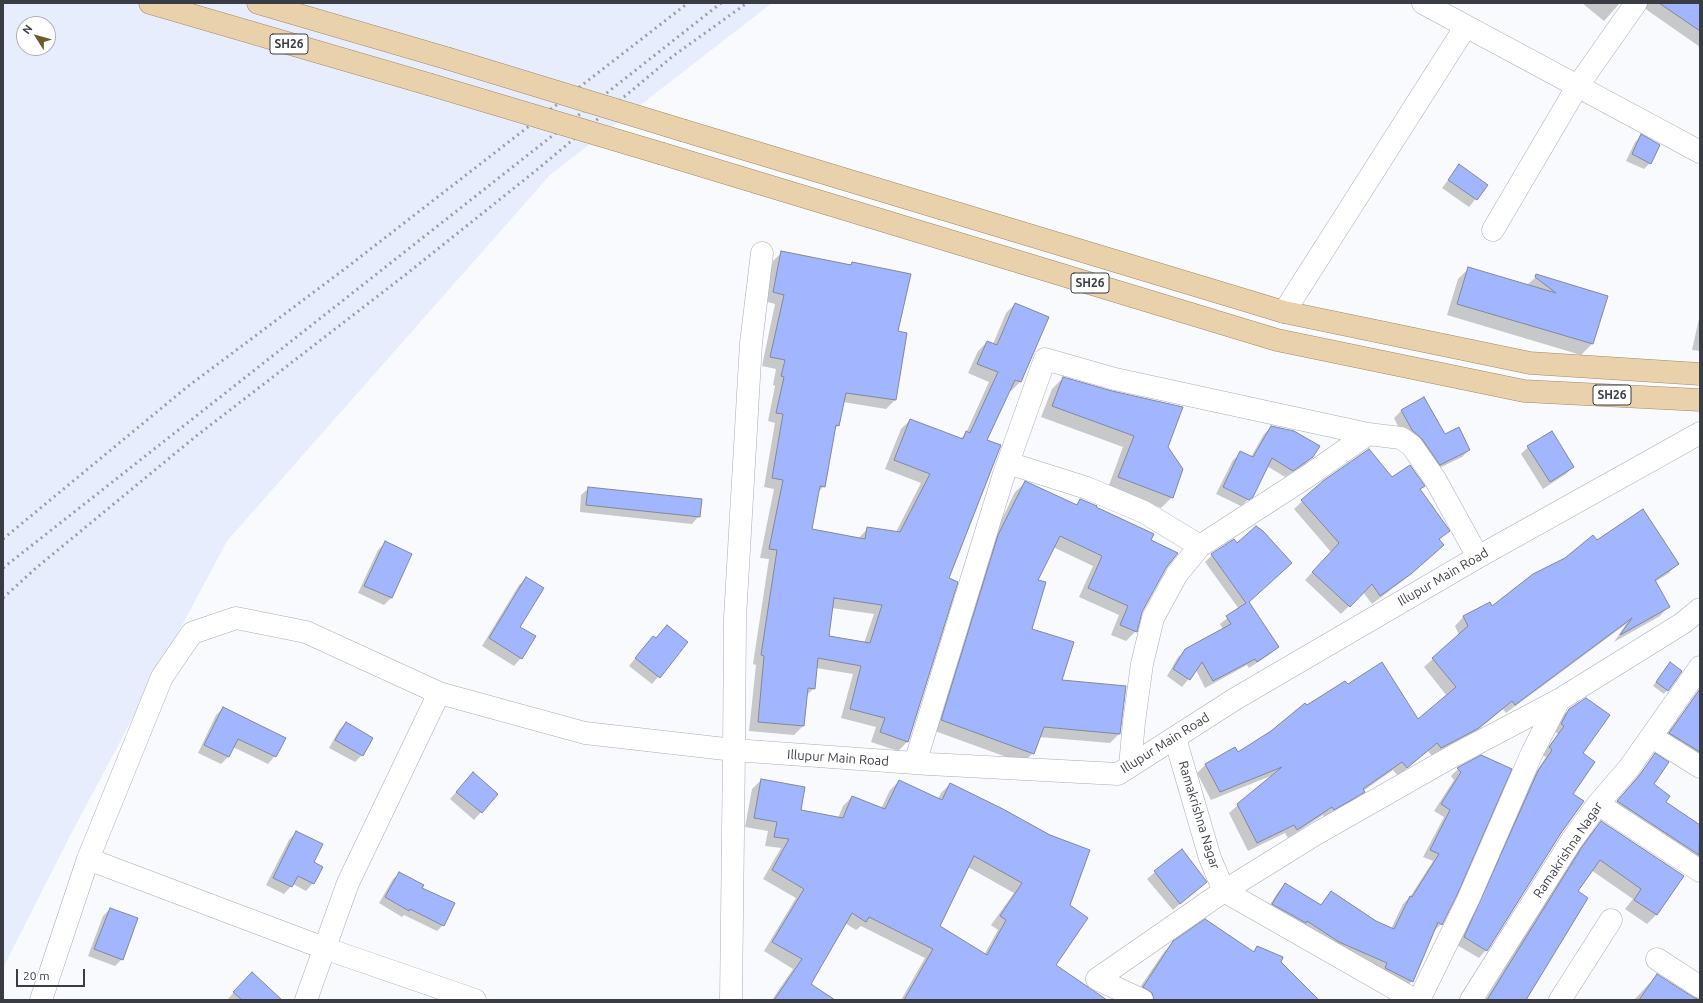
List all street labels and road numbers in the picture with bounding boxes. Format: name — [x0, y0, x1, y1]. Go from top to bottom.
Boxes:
road number: SH26 — [270, 34, 308, 54]
road number: SH26 — [1071, 273, 1109, 293]
road number: SH26 — [1593, 385, 1631, 405]
street label: Illupur Main Road — [1395, 545, 1491, 609]
street label: Illupur Main Road — [1118, 709, 1212, 777]
street label: Illupur Main Road — [787, 747, 889, 769]
street label: Ramakrishna Nagar — [1175, 759, 1223, 871]
street label: Ramakrishna Nagar — [1530, 799, 1606, 901]

